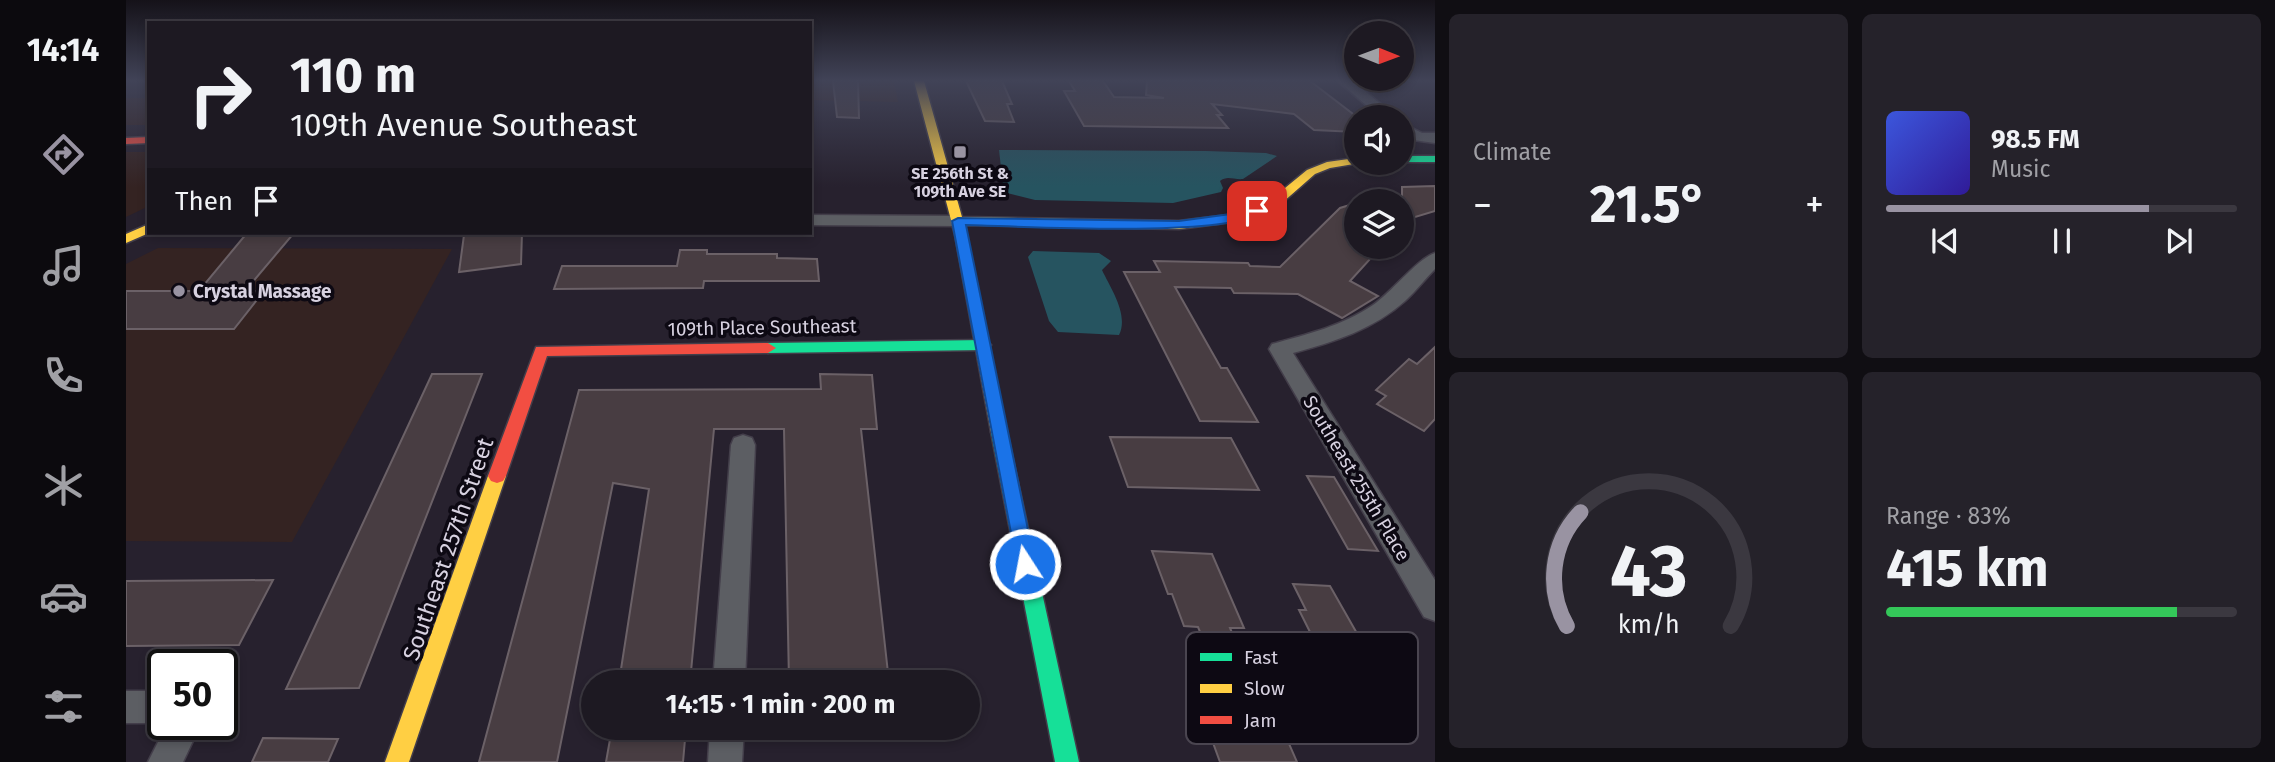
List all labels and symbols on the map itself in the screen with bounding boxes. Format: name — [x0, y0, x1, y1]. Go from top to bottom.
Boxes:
north arrow — [1344, 21, 1414, 91]
marker: SE 256th St & 109th Ave SE — [952, 144, 968, 160]
place label: SE 256th St & 109th Ave SE — [911, 164, 1009, 201]
pin — [1227, 181, 1287, 241]
place label: Crystal Massage — [193, 280, 332, 303]
marker: Crystal Massage — [171, 283, 187, 299]
street label: 109th Place Southeast — [667, 314, 857, 341]
street label: Southeast 255th Place — [1298, 392, 1415, 565]
street label: Southeast 257th Street — [397, 433, 500, 664]
position arrow — [988, 527, 1062, 601]
legend — [1186, 632, 1418, 744]
text: Fast — [1244, 646, 1278, 669]
speed limit sign: 50 — [147, 649, 238, 740]
text: Slow — [1244, 677, 1285, 700]
text: Jam — [1244, 709, 1276, 732]

